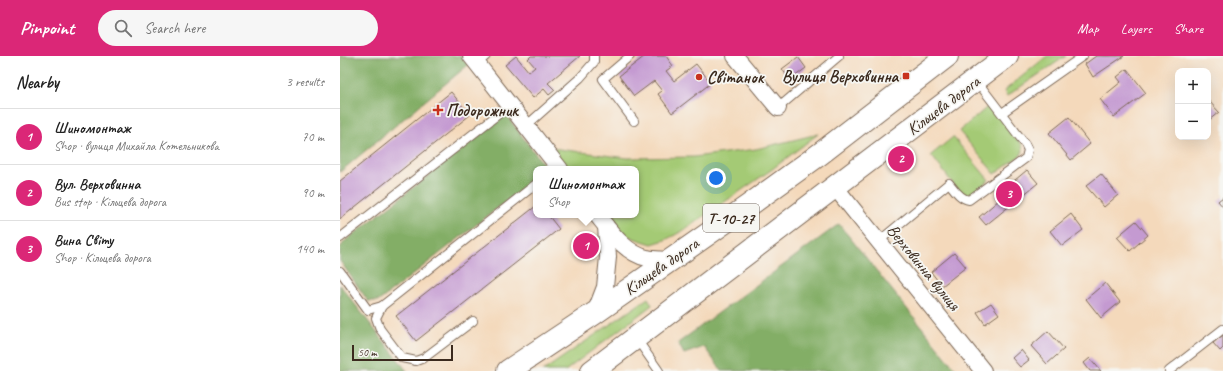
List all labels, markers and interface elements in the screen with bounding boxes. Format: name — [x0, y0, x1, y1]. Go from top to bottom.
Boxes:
search box — [98, 10, 378, 46]
text: Pinpoint — [20, 16, 74, 40]
icon: search — [112, 17, 134, 39]
text: Search here — [144, 19, 205, 38]
text: Map — [1077, 20, 1099, 37]
text: Layers — [1121, 20, 1152, 37]
text: Share — [1174, 20, 1203, 37]
place label: Вулиця Верховинна — [782, 66, 899, 87]
place label: Світанок — [707, 67, 765, 88]
map controls — [1175, 68, 1211, 140]
button: + — [1175, 68, 1211, 104]
street label: Кільцева дорога — [903, 70, 985, 140]
marker: Вулиця Верховинна — [901, 71, 911, 81]
text: Nearby — [16, 72, 59, 93]
marker: Світанок — [694, 72, 704, 82]
text: 3 results — [286, 74, 324, 90]
place label: Подорожник — [446, 100, 519, 121]
button: − — [1175, 104, 1211, 140]
marker: Подорожник — [433, 105, 443, 115]
text: Шиномонтаж — [54, 119, 131, 138]
text: 1 — [26, 129, 32, 145]
text: 70 m — [302, 129, 324, 145]
text: Shop · вулиця Михайла Котельникова — [54, 138, 219, 154]
pin: 2 — [888, 144, 914, 174]
popup — [533, 166, 639, 218]
your location — [706, 168, 726, 188]
text: Вул. Верховинна — [54, 175, 140, 194]
text: Шиномонтаж — [548, 175, 624, 194]
pin: 3 — [996, 179, 1022, 209]
text: 2 — [26, 185, 32, 201]
text: 90 m — [302, 185, 324, 201]
text: Bus stop · Кільцева дорога — [54, 194, 166, 210]
text: Shop — [548, 194, 570, 210]
road number: Т-10-27 — [703, 204, 759, 232]
street label: Верховинна вулиця — [882, 220, 965, 315]
text: Вина Світу — [54, 231, 113, 250]
pin: 1 — [573, 231, 599, 261]
street label: Кільцева дорога — [620, 232, 704, 300]
text: 3 — [26, 241, 32, 257]
text: 140 m — [296, 241, 324, 257]
text: Shop · Кільцева дорога — [54, 250, 151, 266]
scale bar — [352, 343, 453, 362]
text: 50 m — [358, 345, 377, 359]

